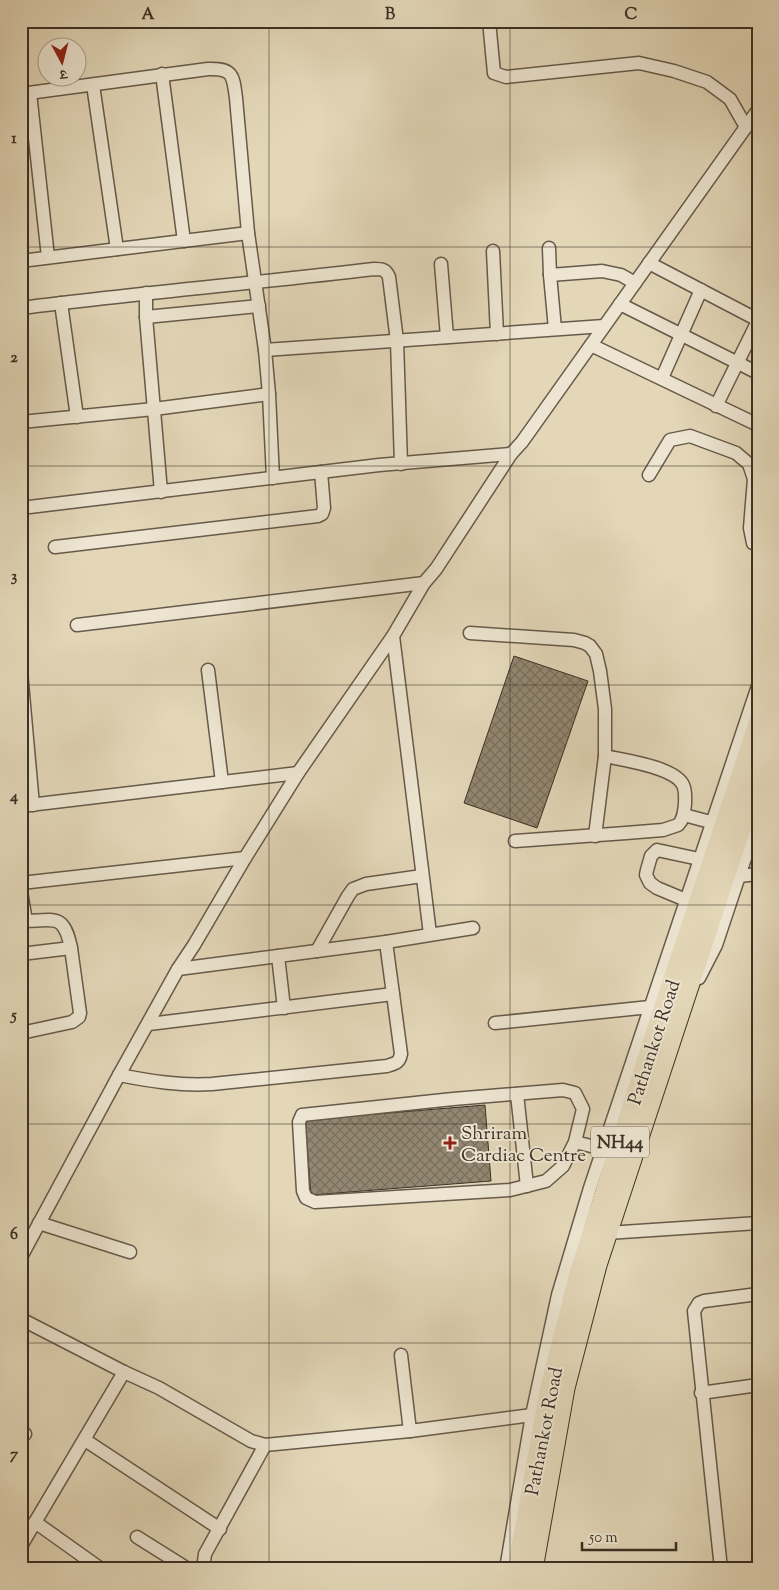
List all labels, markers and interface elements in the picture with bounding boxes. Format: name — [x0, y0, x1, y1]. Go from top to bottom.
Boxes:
text: A — [142, 4, 155, 27]
text: B — [385, 4, 395, 27]
text: C — [625, 4, 638, 27]
north arrow — [38, 38, 88, 88]
text: उ — [58, 62, 69, 83]
text: 1 — [11, 128, 17, 151]
text: 2 — [10, 347, 18, 370]
text: 3 — [11, 566, 18, 589]
text: 4 — [9, 786, 18, 809]
street label: Pathankot Road — [622, 976, 688, 1109]
text: 5 — [9, 1005, 17, 1028]
place label: Shriram Cardiac Centre — [461, 1121, 586, 1170]
road number: NH44 — [591, 1126, 649, 1158]
marker: Shriram Cardiac Centre — [443, 1136, 457, 1150]
text: 6 — [10, 1224, 18, 1247]
street label: Pathankot Road — [520, 1365, 571, 1498]
text: 7 — [10, 1444, 19, 1467]
scale bar — [582, 1520, 675, 1552]
text: 50 m — [588, 1528, 618, 1549]

